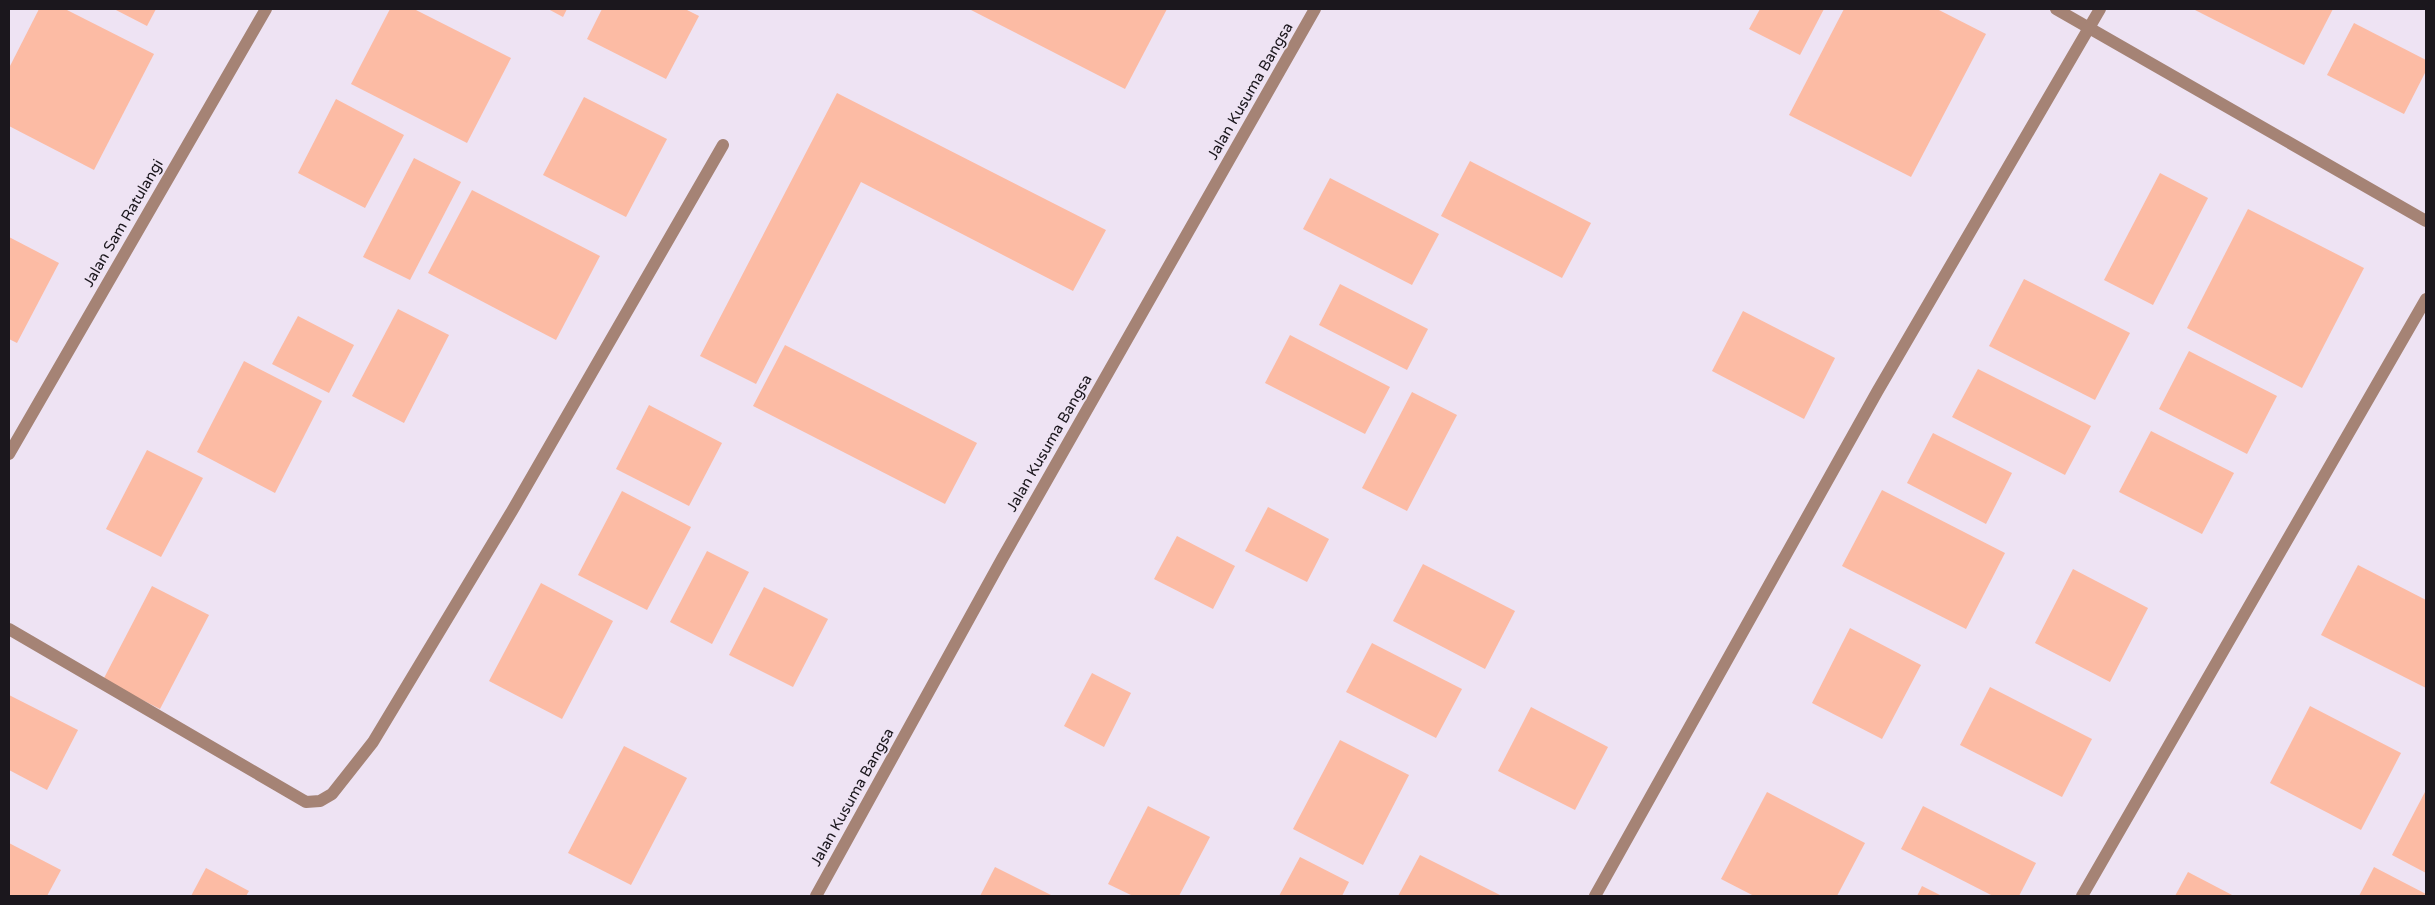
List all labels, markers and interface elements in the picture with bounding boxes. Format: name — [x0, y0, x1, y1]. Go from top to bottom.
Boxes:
street label: Jalan Kusuma Bangsa — [1203, 19, 1297, 163]
street label: Jalan Sam Ratulangi — [79, 156, 167, 290]
street label: Jalan Kusuma Bangsa — [1002, 371, 1096, 515]
street label: Jalan Kusuma Bangsa — [806, 725, 898, 869]

